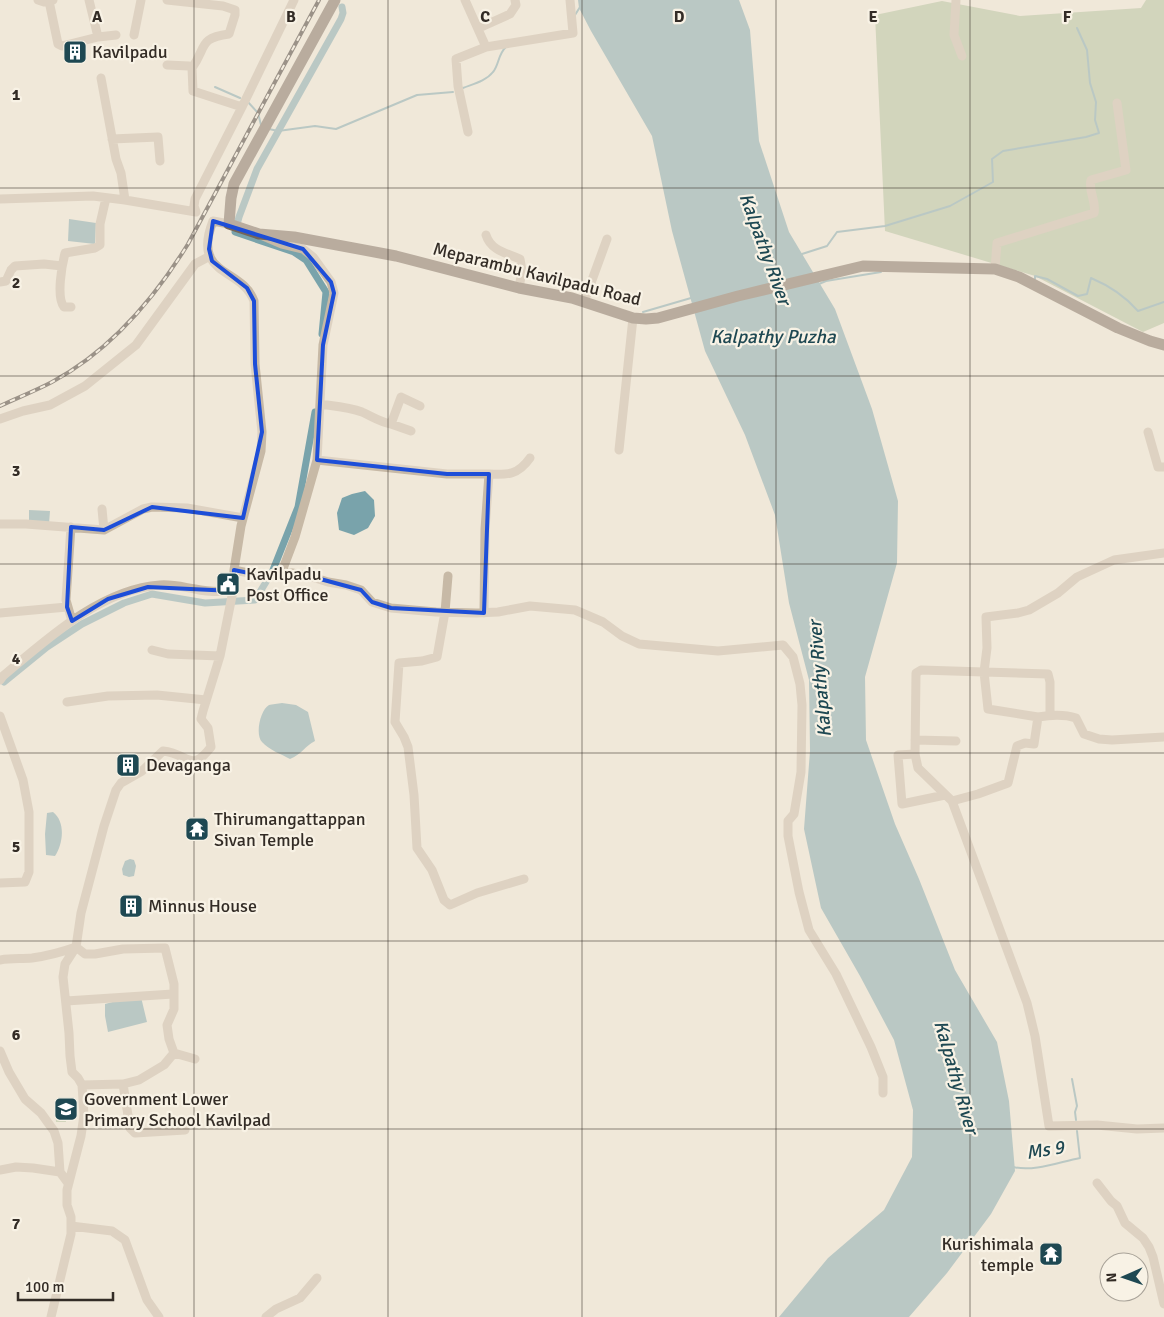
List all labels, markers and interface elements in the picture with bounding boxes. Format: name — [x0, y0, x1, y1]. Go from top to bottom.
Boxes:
text: A — [92, 7, 103, 27]
text: B — [286, 7, 296, 27]
text: C — [480, 7, 490, 27]
text: D — [674, 7, 685, 27]
text: E — [868, 7, 878, 27]
text: F — [1063, 7, 1072, 27]
building icon: Kavilpadu — [62, 39, 88, 65]
place label: Kavilpadu — [92, 41, 168, 63]
text: 1 — [12, 85, 21, 105]
water label: Kalpathy River — [734, 190, 797, 311]
street label: Meparambu Kavilpadu Road — [431, 237, 643, 311]
text: 2 — [12, 273, 20, 293]
water label: Kalpathy Puzha — [710, 325, 837, 349]
text: 3 — [12, 461, 20, 481]
place label: Kavilpadu Post Office — [246, 563, 328, 606]
public building icon: Kavilpadu Post Office — [215, 571, 241, 597]
water label: Kalpathy River — [803, 617, 837, 738]
text: 4 — [12, 649, 21, 669]
building icon: Devaganga — [115, 752, 141, 778]
place label: Devaganga — [146, 754, 231, 776]
place label: Thirumangattappan Sivan Temple — [214, 808, 366, 851]
temple icon: Thirumangattappan Sivan Temple — [184, 816, 210, 842]
text: 5 — [12, 837, 20, 857]
building icon: Minnus House — [118, 893, 144, 919]
place label: Minnus House — [148, 895, 257, 917]
water label: Kalpathy River — [928, 1017, 984, 1139]
text: 6 — [12, 1025, 21, 1045]
place label: Government Lower Primary School Kavilpad — [84, 1088, 271, 1131]
school or university icon: Government Lower Primary School Kavilpad — [53, 1096, 79, 1122]
water label: Ms 9 — [1024, 1135, 1067, 1165]
text: 7 — [12, 1214, 21, 1234]
place label: Kurishimala temple — [941, 1233, 1034, 1276]
temple icon: Kurishimala temple — [1038, 1241, 1064, 1267]
north arrow — [1099, 1252, 1149, 1302]
scale bar — [18, 1270, 112, 1302]
text: N — [1103, 1272, 1120, 1283]
text: 100 m — [25, 1278, 65, 1296]

